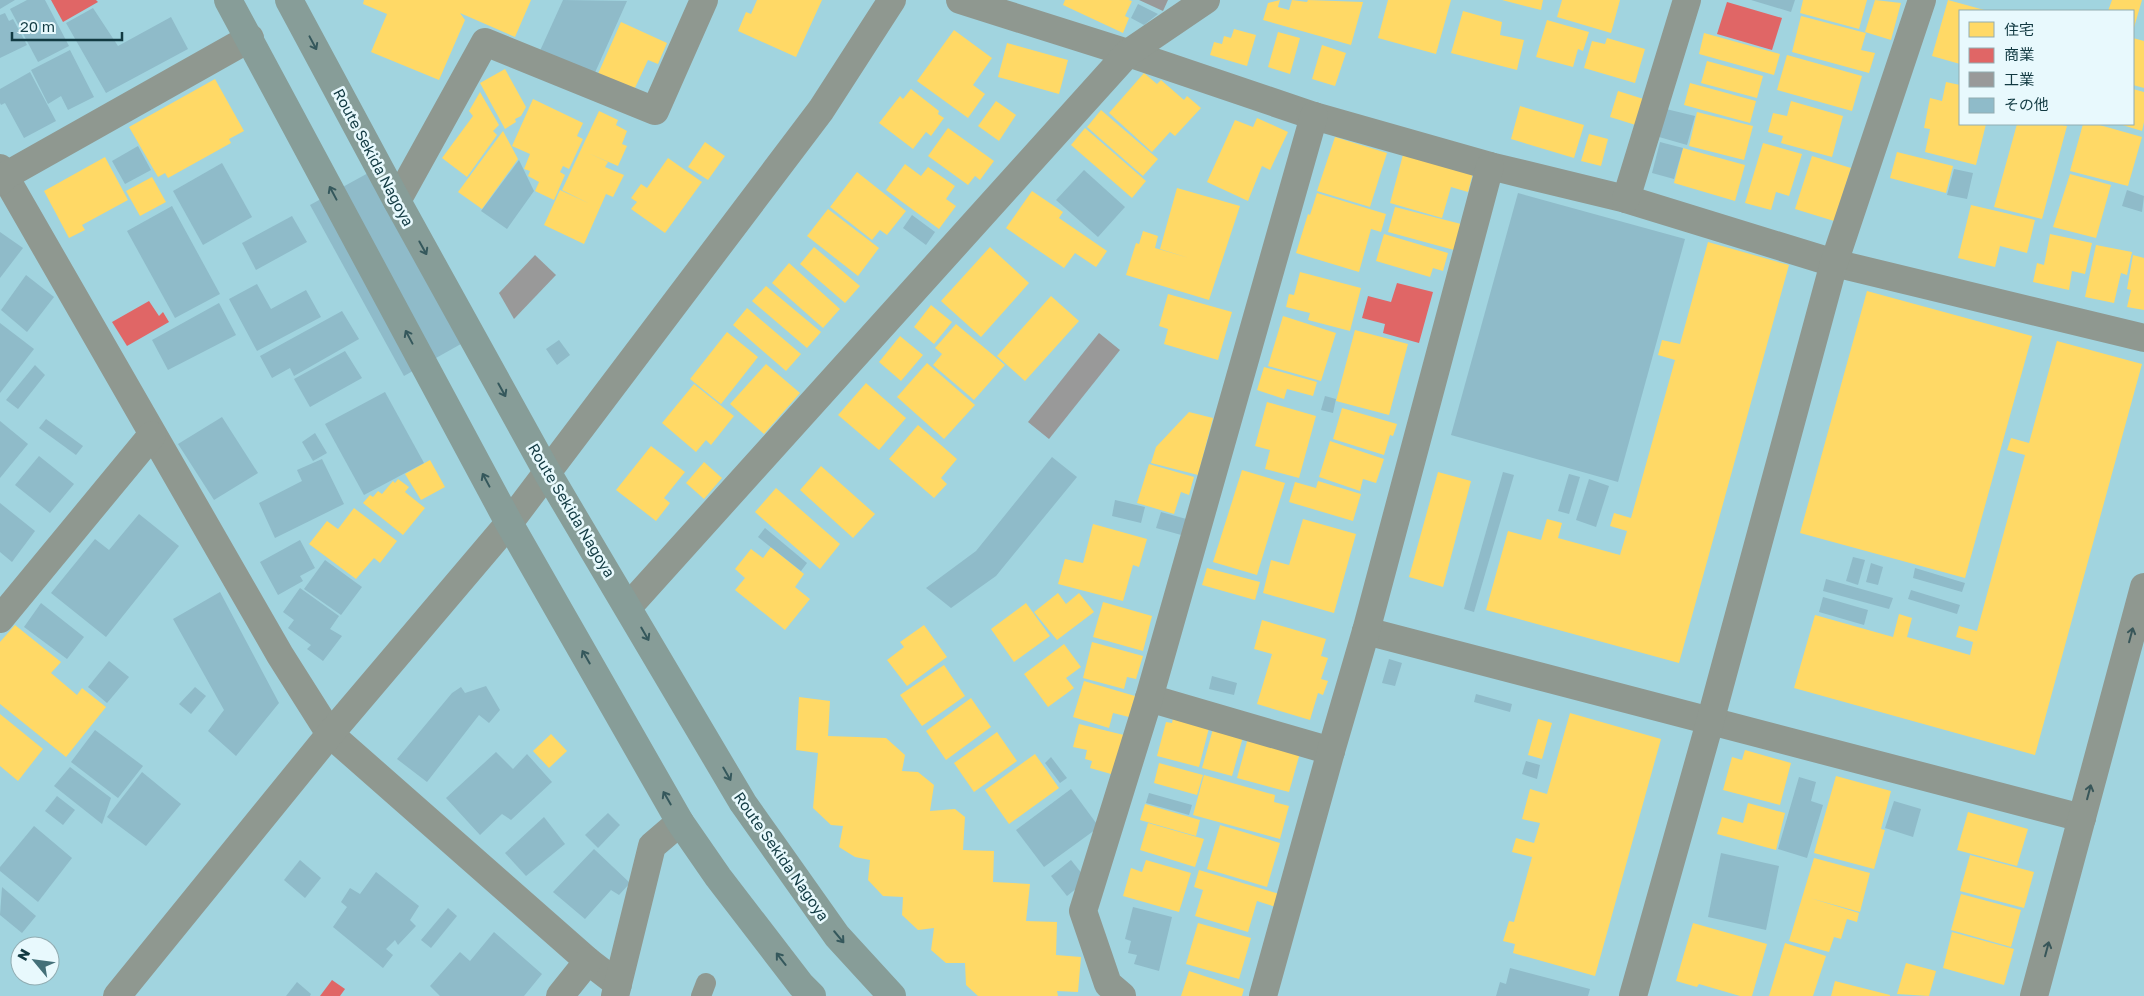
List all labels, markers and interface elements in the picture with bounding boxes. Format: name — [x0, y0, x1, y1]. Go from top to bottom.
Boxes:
scale bar — [12, 10, 122, 42]
legend — [1959, 10, 2134, 125]
text: 20 m — [20, 17, 55, 35]
text: 住宅 — [2004, 20, 2034, 38]
one-way arrow — [308, 35, 318, 50]
text: 商業 — [2004, 45, 2034, 63]
text: 工業 — [2004, 70, 2034, 88]
street label: Route Sekida Nagoya — [330, 85, 418, 229]
text: その他 — [2004, 95, 2049, 113]
one-way arrow — [328, 186, 338, 201]
one-way arrow — [418, 240, 428, 254]
one-way arrow — [404, 329, 414, 344]
one-way arrow — [497, 382, 507, 396]
street label: Route Sekida Nagoya — [525, 440, 619, 580]
one-way arrow — [481, 473, 490, 488]
one-way arrow — [640, 626, 650, 641]
one-way arrow — [2127, 628, 2136, 644]
one-way arrow — [580, 650, 590, 665]
one-way arrow — [722, 767, 732, 781]
one-way arrow — [2084, 784, 2094, 800]
street label: Route Sekida Nagoya — [731, 788, 833, 924]
one-way arrow — [661, 791, 671, 806]
one-way arrow — [833, 930, 844, 943]
north arrow — [10, 936, 60, 986]
one-way arrow — [2042, 941, 2052, 957]
text: N — [13, 946, 33, 963]
one-way arrow — [775, 953, 786, 966]

